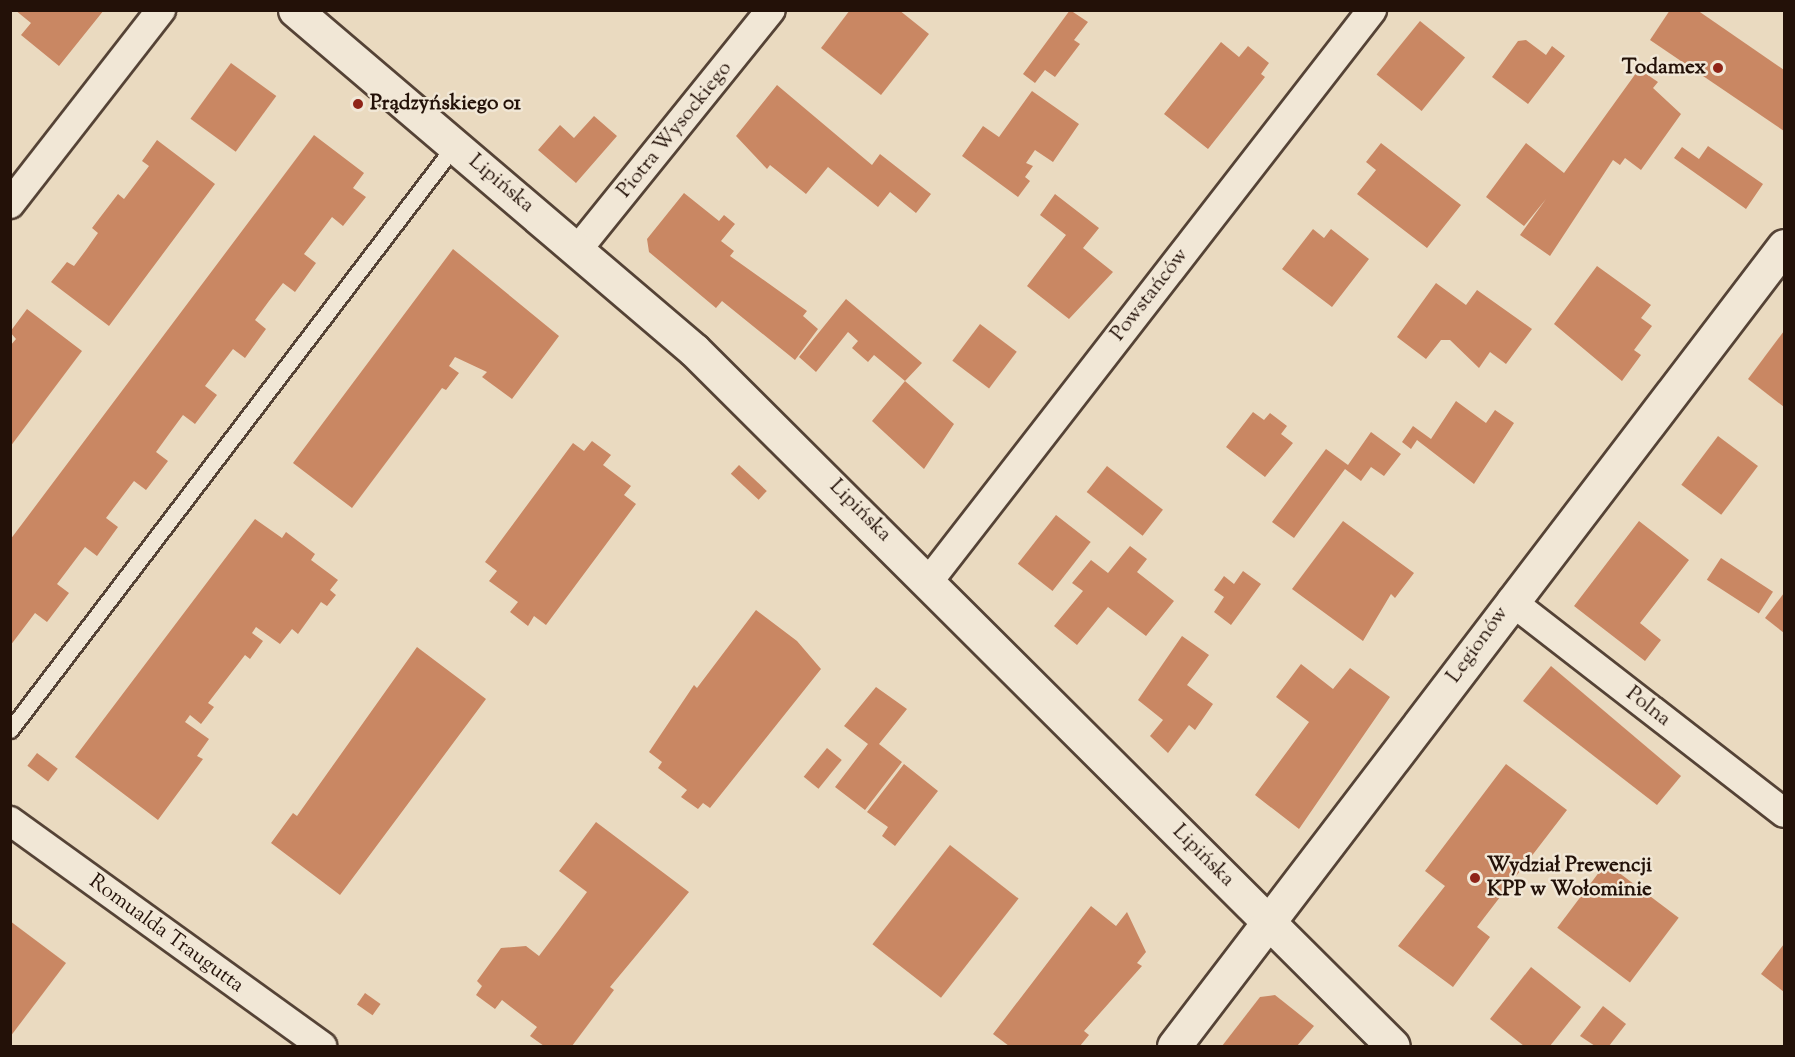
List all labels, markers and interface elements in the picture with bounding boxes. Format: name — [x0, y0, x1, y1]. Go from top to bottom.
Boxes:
place label: Todamex — [1622, 55, 1706, 81]
street label: Piotra Wysockiego — [612, 57, 738, 203]
marker: Todamex — [1711, 61, 1725, 75]
place label: Prądzyńskiego 01 — [370, 91, 521, 117]
marker: Prądzyńskiego 01 — [351, 97, 365, 111]
street label: Lipińska — [463, 149, 539, 219]
street label: Powstańców — [1106, 244, 1194, 346]
street label: Lipińska — [824, 475, 896, 547]
street label: Legionów — [1442, 602, 1514, 688]
street label: Polna — [1620, 682, 1676, 732]
street label: Lipińska — [1167, 820, 1239, 892]
place label: Wydział Prewencji KPP w Wołominie — [1487, 853, 1652, 903]
street label: Romualda Traugutta — [84, 869, 248, 999]
marker: Wydział Prewencji KPP w Wołominie — [1468, 871, 1482, 885]

